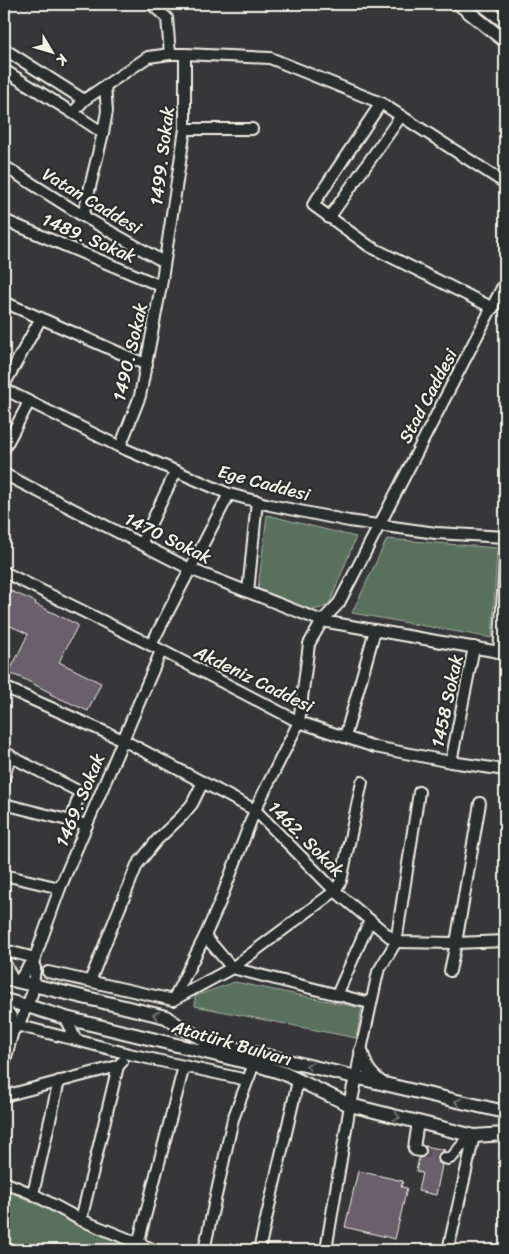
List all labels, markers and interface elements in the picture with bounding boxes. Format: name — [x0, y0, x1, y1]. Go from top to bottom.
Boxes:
north arrow — [28, 28, 78, 78]
text: K — [48, 48, 75, 72]
street label: 1499. Sokak — [140, 104, 184, 207]
street label: Vatan Caddesi — [36, 159, 149, 244]
street label: 1489. Sokak — [37, 204, 141, 272]
street label: 1490. Sokak — [103, 299, 157, 404]
street label: Stad Caddesi — [390, 342, 467, 449]
street label: Ege Caddesi — [214, 455, 315, 511]
street label: 1470 Sokak — [119, 503, 218, 573]
street label: Akdeniz Caddesi — [188, 636, 320, 722]
street label: 1458 Sokak — [422, 651, 473, 750]
street label: 1469. Sokak — [46, 748, 114, 852]
street label: 1462. Sokak — [260, 793, 352, 885]
one-way arrow — [152, 1010, 161, 1021]
street label: Atatürk Bulvarı — [167, 1010, 296, 1075]
one-way arrow — [304, 1061, 313, 1072]
one-way arrow — [453, 1097, 462, 1108]
one-way arrow — [392, 1111, 401, 1122]

